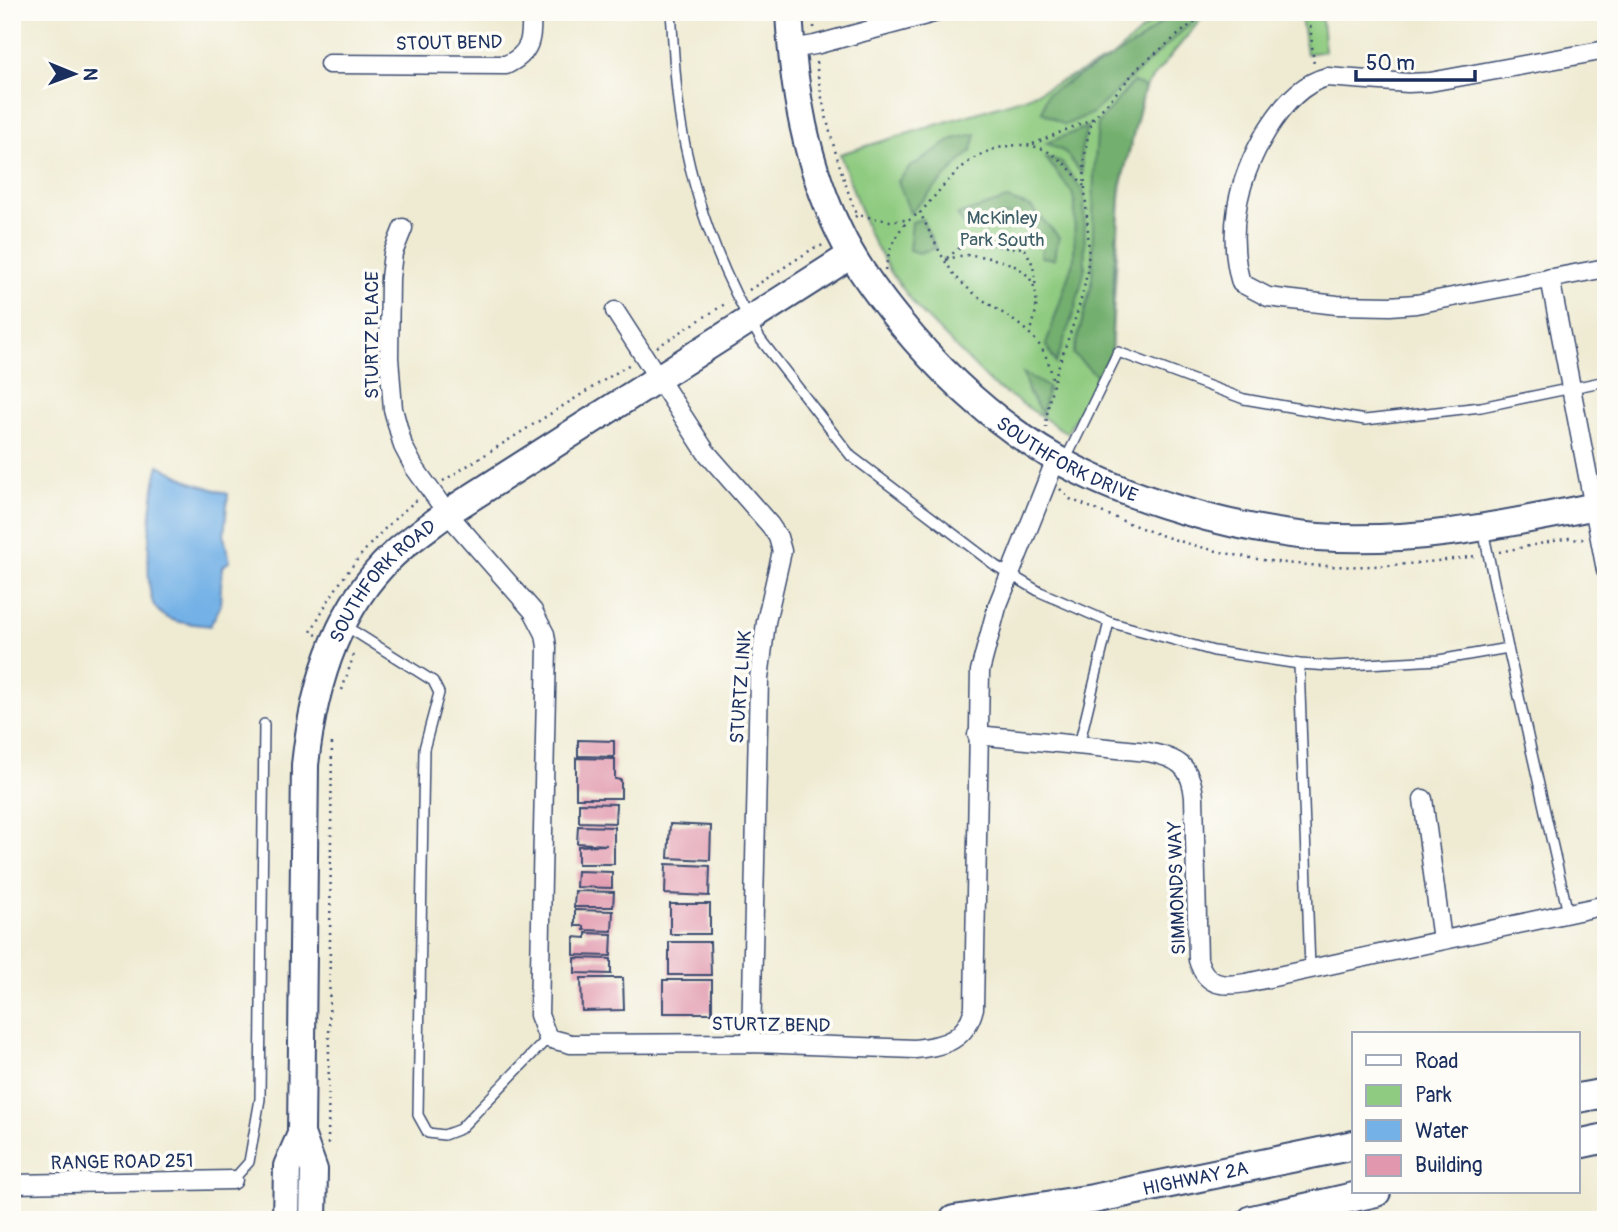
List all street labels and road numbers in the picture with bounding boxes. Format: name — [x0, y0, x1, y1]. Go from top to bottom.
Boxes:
street label: STOUT BEND — [395, 30, 503, 56]
street label: STURTZ PLACE — [360, 271, 384, 399]
street label: SOUTHFORK DRIVE — [991, 412, 1141, 508]
street label: SOUTHFORK ROAD — [325, 514, 441, 646]
street label: STURTZ LINK — [725, 630, 757, 744]
street label: SIMMONDS WAY — [1163, 820, 1191, 955]
street label: STURTZ BEND — [711, 1012, 831, 1038]
street label: RANGE ROAD 251 — [51, 1149, 193, 1175]
street label: HIGHWAY 2A — [1141, 1156, 1250, 1201]

